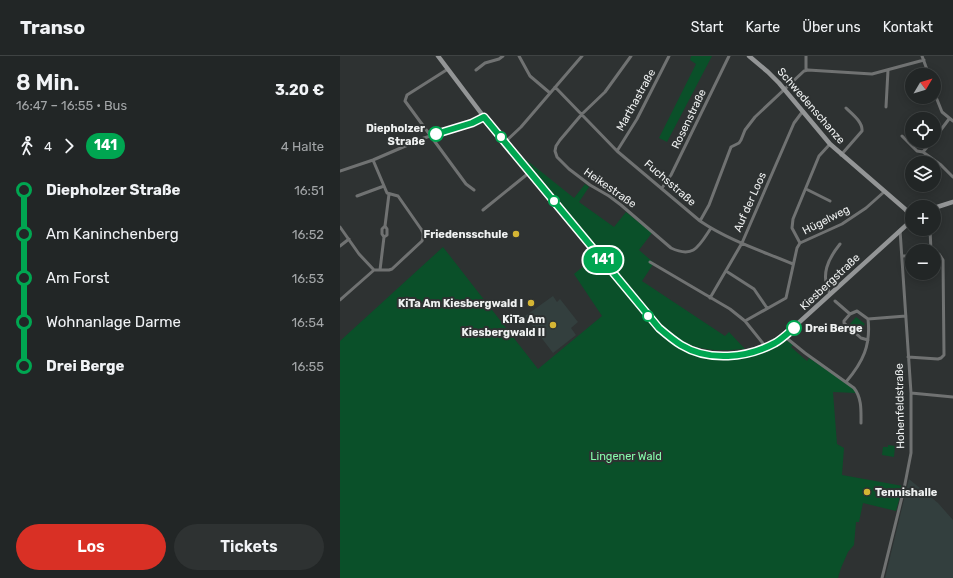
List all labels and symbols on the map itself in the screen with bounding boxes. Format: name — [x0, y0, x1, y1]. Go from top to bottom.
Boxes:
street label: Schwedenschanze — [774, 65, 848, 147]
street label: Marthastraße — [614, 67, 658, 133]
north arrow — [905, 68, 941, 104]
street label: Rosenstraße — [669, 87, 709, 151]
place label: Diepholzer Straße — [366, 122, 425, 148]
marker: Diepholzer Straße — [428, 126, 444, 142]
unlabelled marker — [495, 131, 507, 143]
street label: Fuchsstraße — [642, 157, 698, 209]
street label: Heikestraße — [581, 165, 639, 211]
street label: Auf der Loos — [731, 170, 769, 234]
unlabelled marker — [548, 195, 560, 207]
street label: Hügelweg — [800, 203, 852, 237]
place label: Friedensschule — [424, 228, 508, 241]
marker: Friedensschule — [511, 229, 521, 239]
line badge: 141 — [580, 247, 626, 273]
street label: Kiesbergstraße — [797, 251, 863, 313]
place label: KiTa Am Kiesbergwald I — [398, 297, 523, 310]
marker: KiTa Am Kiesbergwald I — [526, 298, 536, 308]
unlabelled marker — [642, 310, 654, 322]
place label: KiTa Am Kiesbergwald II — [461, 313, 545, 339]
marker: KiTa Am Kiesbergwald II — [548, 320, 558, 330]
marker: Drei Berge — [786, 320, 802, 336]
place label: Drei Berge — [805, 322, 863, 335]
street label: Hohenfeldstraße — [893, 363, 907, 449]
park label: Lingener Wald — [590, 450, 662, 463]
place label: Tennishalle — [875, 486, 938, 499]
marker: Tennishalle — [862, 487, 872, 497]

